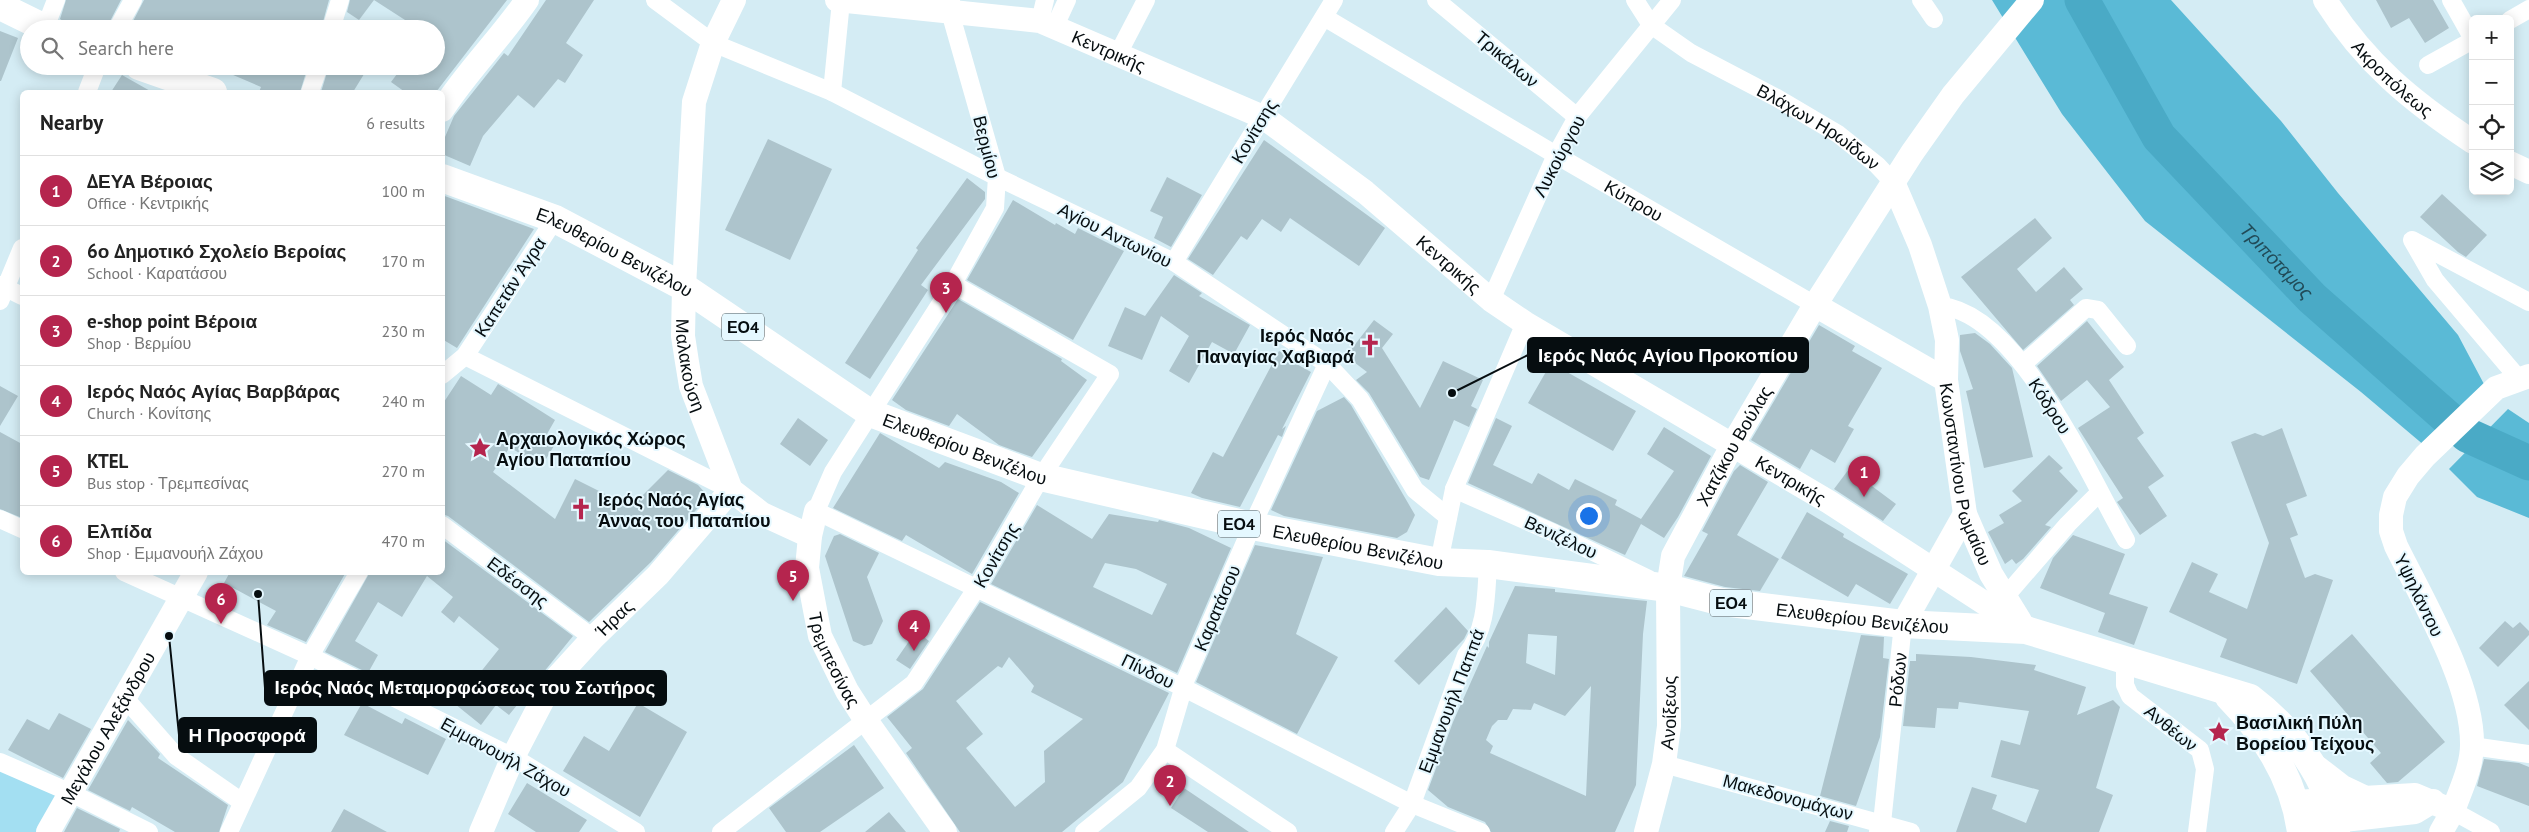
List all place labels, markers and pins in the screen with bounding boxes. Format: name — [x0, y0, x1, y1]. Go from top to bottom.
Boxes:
pin: 3 — [930, 272, 962, 313]
place label: Ιερός Ναός Παναγίας Χαβιαρά — [1197, 324, 1354, 368]
church icon: Ιερός Ναός Παναγίας Χαβιαρά — [1357, 332, 1383, 358]
callout: Ιερός Ναός Αγίου Προκοπίου — [1528, 338, 1808, 372]
place label: Αρχαιολογικός Χώρος Αγίου Παταπίου — [496, 427, 686, 471]
place icon: Αρχαιολογικός Χώρος Αγίου Παταπίου — [467, 435, 493, 461]
pin: 1 — [1848, 456, 1880, 497]
place label: Ιερός Ναός Αγίας Άννας του Παταπίου — [598, 488, 771, 532]
church icon: Ιερός Ναός Αγίας Άννας του Παταπίου — [568, 496, 594, 522]
pin: 5 — [777, 560, 809, 601]
pin: 6 — [205, 583, 237, 624]
pin: 4 — [898, 610, 930, 651]
callout: Ιερός Ναός Μεταμορφώσεως του Σωτήρος — [265, 671, 666, 705]
place label: Βασιλική Πύλη Βορείου Τείχους — [2236, 711, 2374, 755]
callout: Η Προσφορά — [179, 718, 316, 752]
place icon: Βασιλική Πύλη Βορείου Τείχους — [2206, 719, 2232, 745]
pin: 2 — [1154, 765, 1186, 806]

